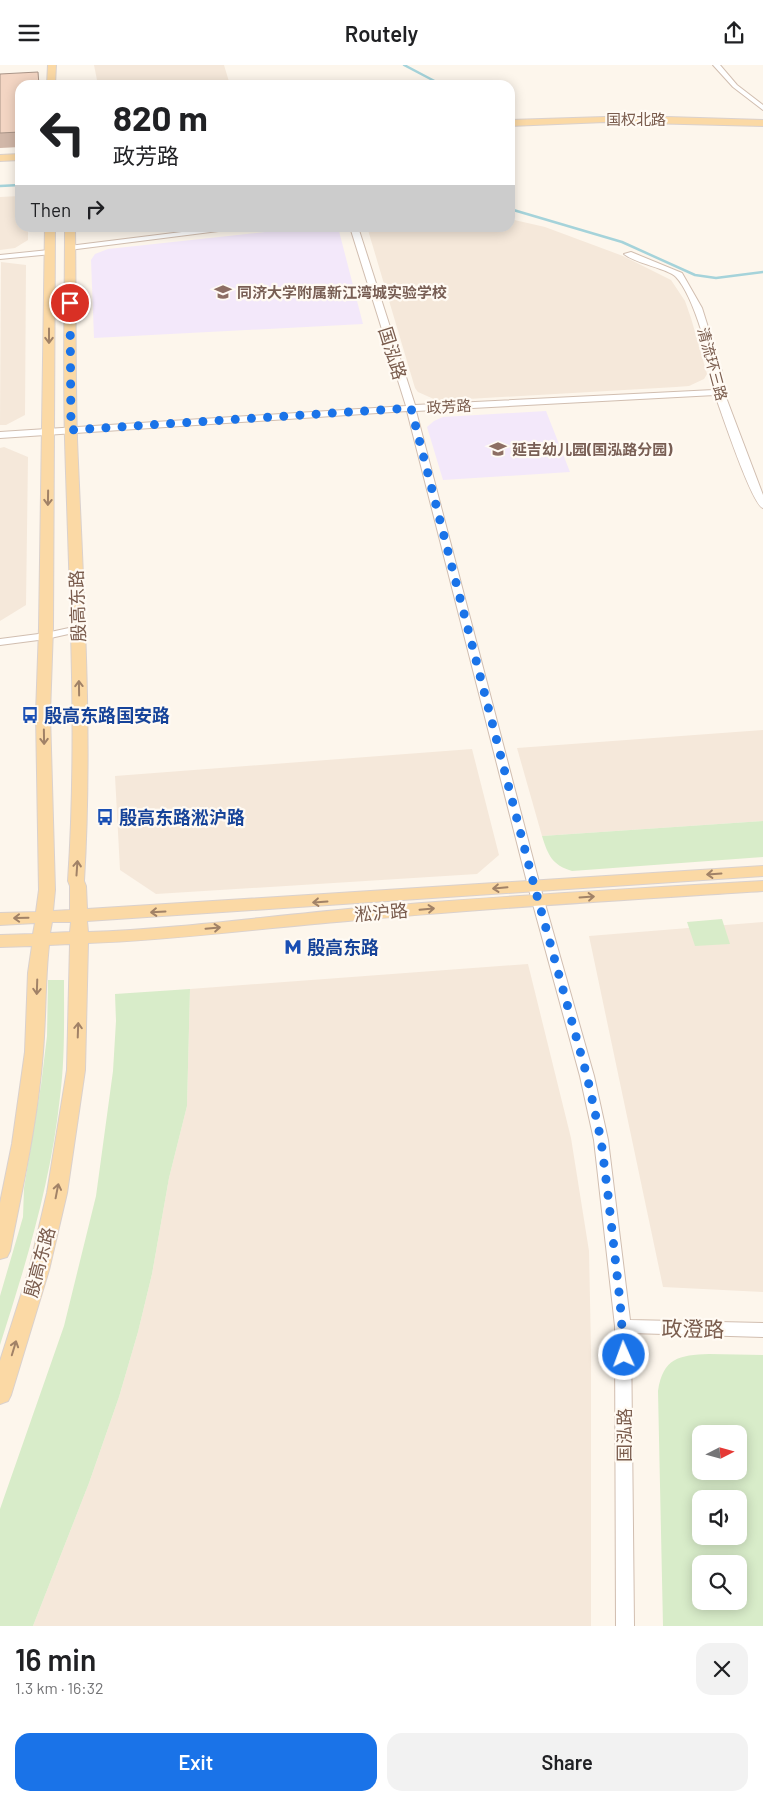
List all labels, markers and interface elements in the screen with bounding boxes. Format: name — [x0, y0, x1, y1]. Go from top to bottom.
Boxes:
icon: menu — [15, 19, 43, 47]
icon: share — [720, 19, 748, 47]
text: Routely — [345, 20, 418, 46]
text: 820 m — [113, 96, 208, 138]
icon: left — [30, 100, 95, 165]
street label: 国权北路 — [606, 110, 666, 128]
text: 政芳路 — [113, 142, 179, 168]
icon: right — [81, 195, 109, 223]
text: Then — [30, 198, 71, 221]
pin — [49, 282, 91, 324]
school or university icon: 同济大学附属新江湾城实验学校 — [213, 282, 233, 302]
place label: 同济大学附属新江湾城实验学校 — [237, 283, 447, 301]
icon: arrive — [56, 289, 84, 317]
street label: 国泓路 — [375, 324, 411, 382]
street label: 清流环三路 — [695, 325, 731, 403]
one-way arrow — [44, 327, 54, 343]
street label: 政芳路 — [426, 396, 472, 416]
school or university icon: 延吉幼儿园(国泓路分园) — [488, 439, 508, 459]
place label: 延吉幼儿园(国泓路分园) — [512, 440, 673, 458]
one-way arrow — [43, 490, 53, 506]
street label: 殷高东路 — [65, 570, 89, 642]
one-way arrow — [74, 680, 84, 696]
place label: 殷高东路国安路 — [44, 704, 170, 726]
bus stop icon: 殷高东路国安路 — [20, 705, 40, 725]
one-way arrow — [39, 728, 49, 745]
place label: 殷高东路淞沪路 — [119, 806, 245, 828]
bus stop icon: 殷高东路淞沪路 — [95, 807, 115, 827]
one-way arrow — [72, 860, 81, 876]
one-way arrow — [707, 870, 723, 879]
one-way arrow — [492, 884, 508, 893]
one-way arrow — [579, 892, 595, 901]
one-way arrow — [313, 897, 329, 906]
street label: 淞沪路 — [353, 899, 409, 925]
one-way arrow — [419, 904, 435, 913]
one-way arrow — [150, 908, 166, 917]
one-way arrow — [13, 914, 29, 923]
one-way arrow — [205, 923, 221, 933]
place label: 殷高东路 — [307, 936, 379, 958]
metro station icon: 殷高东路 — [283, 937, 303, 957]
one-way arrow — [32, 979, 41, 995]
one-way arrow — [73, 1023, 82, 1039]
one-way arrow — [52, 1184, 62, 1200]
street label: 殷高东路 — [19, 1224, 59, 1300]
street label: 政澄路 — [661, 1315, 725, 1341]
position arrow — [597, 1328, 649, 1380]
one-way arrow — [10, 1340, 20, 1356]
street label: 国泓路 — [613, 1408, 635, 1462]
north arrow — [692, 1425, 748, 1480]
map controls — [692, 1425, 747, 1610]
button: sound — [692, 1490, 747, 1545]
button: search — [692, 1555, 747, 1610]
text: 16 min — [15, 1641, 96, 1677]
button: close — [696, 1643, 748, 1695]
text: 1.3 km · 16:32 — [15, 1678, 104, 1697]
button: Exit — [15, 1733, 377, 1791]
button: Share — [387, 1733, 748, 1791]

